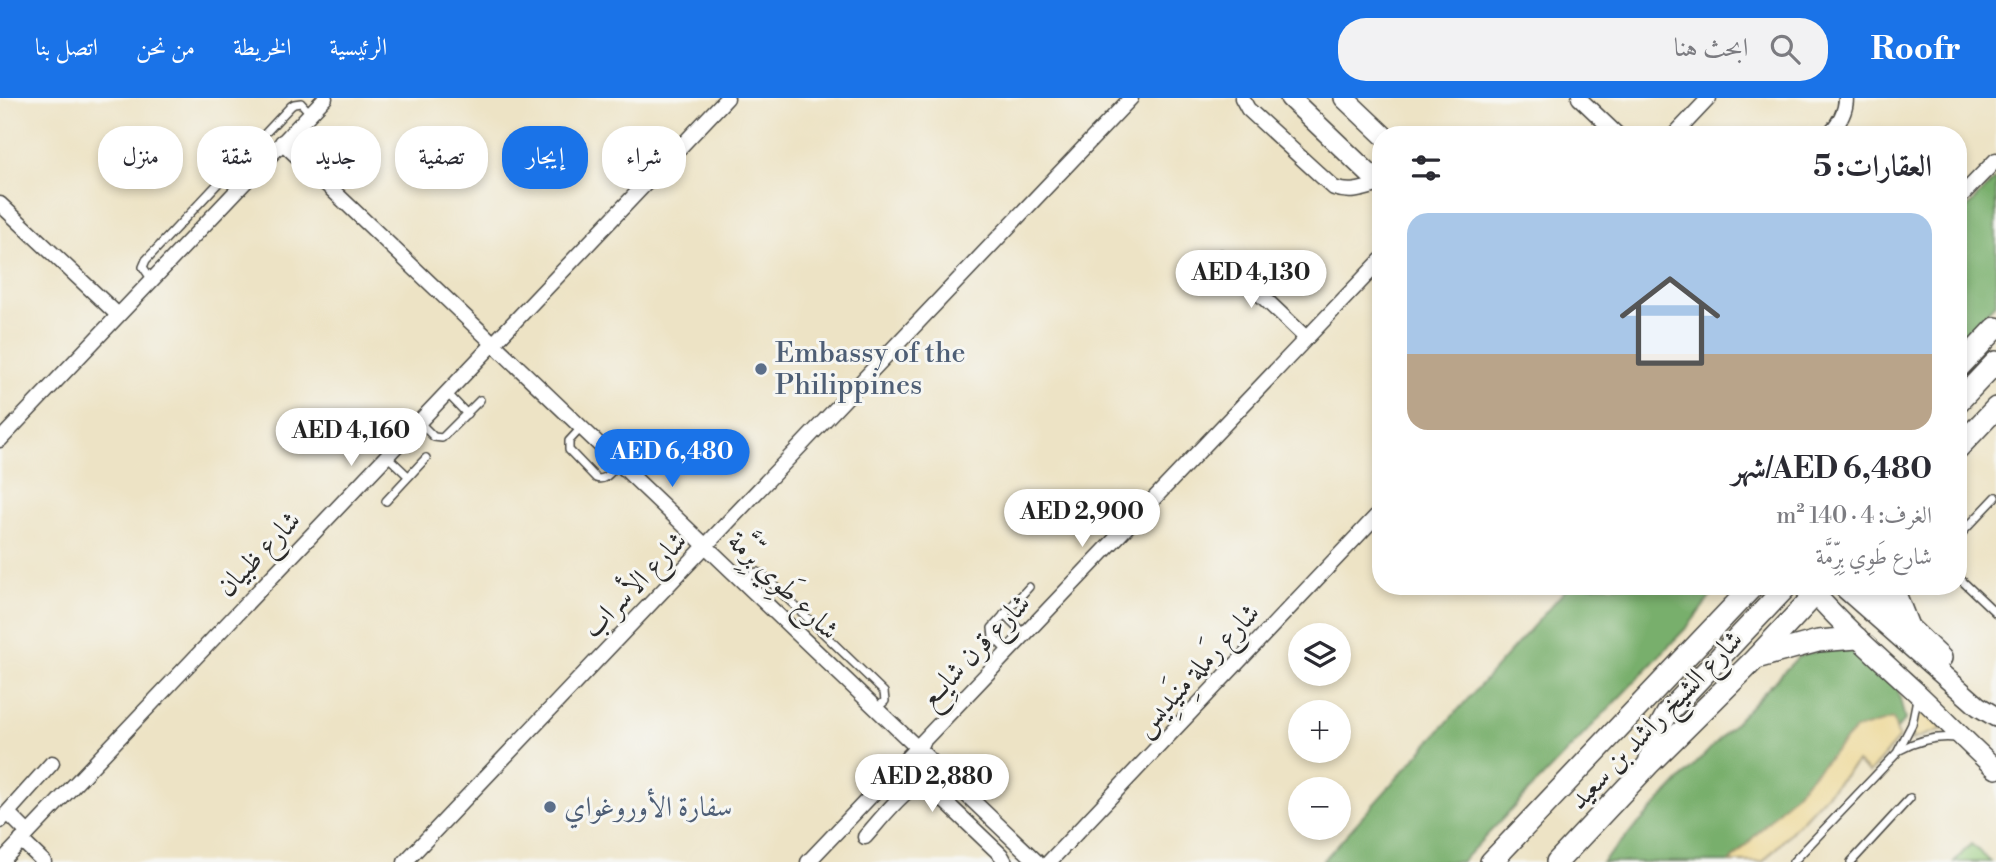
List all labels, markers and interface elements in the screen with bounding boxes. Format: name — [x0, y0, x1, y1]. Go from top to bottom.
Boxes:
search box — [1338, 18, 1828, 81]
text: Roofr — [1870, 29, 1961, 70]
icon: search — [1766, 30, 1804, 68]
text: ابحث هنا — [1674, 32, 1748, 64]
text: اتصل بنا — [35, 33, 98, 63]
text: من نحن — [136, 33, 195, 63]
text: الخريطة — [233, 33, 292, 63]
text: الرئيسية — [330, 33, 387, 63]
chip: منزل — [98, 126, 183, 189]
chip: شقة — [197, 126, 277, 189]
chip: جديد — [291, 126, 381, 189]
chip: تصفية — [395, 126, 488, 189]
chip: إيجار — [502, 126, 588, 189]
chip: شراء — [602, 126, 686, 189]
text: العقارات: 5 — [1813, 148, 1932, 186]
icon: filters — [1407, 149, 1445, 187]
pin: AED 4,130 — [1171, 250, 1331, 310]
icon: home — [1607, 258, 1733, 384]
text: AED 4,130 — [1192, 259, 1310, 287]
place label: Embassy of the Philippines — [775, 336, 966, 403]
marker: Embassy of the Philippines — [753, 361, 769, 377]
pin: AED 4,160 — [271, 408, 431, 468]
text: AED 4,160 — [292, 417, 410, 445]
pin: AED 6,480 — [592, 430, 752, 489]
text: AED 6,480 — [611, 438, 733, 466]
text: AED 6,480/شهر — [1732, 450, 1932, 488]
pin: AED 2,900 — [1002, 490, 1162, 549]
text: AED 2,900 — [1020, 498, 1144, 526]
text: الغرف: 4 · 140 m² — [1776, 502, 1932, 530]
street label: شارع ظبيان — [209, 504, 312, 608]
street label: شارع طَوِي بِرِّمَّة — [716, 519, 851, 651]
street label: شارع الأسراب — [574, 523, 698, 649]
text: شارع طَوِي بِرِّمَّة — [1815, 543, 1932, 571]
street label: شارع قرن شايِع — [912, 586, 1043, 720]
street label: شارع رَملة مِنَيدِيس — [1123, 593, 1271, 747]
map controls — [1288, 623, 1351, 840]
button: layers — [1288, 623, 1351, 686]
street label: شارع الشيخ راشد بن سعيد — [1561, 623, 1755, 821]
button: + — [1288, 700, 1351, 763]
pin: AED 2,880 — [852, 754, 1012, 814]
text: AED 2,880 — [871, 763, 993, 791]
button: − — [1288, 777, 1351, 840]
place label: سفارة الأوروغواي — [564, 788, 732, 829]
marker: سفارة الأوروغواي — [542, 799, 558, 815]

